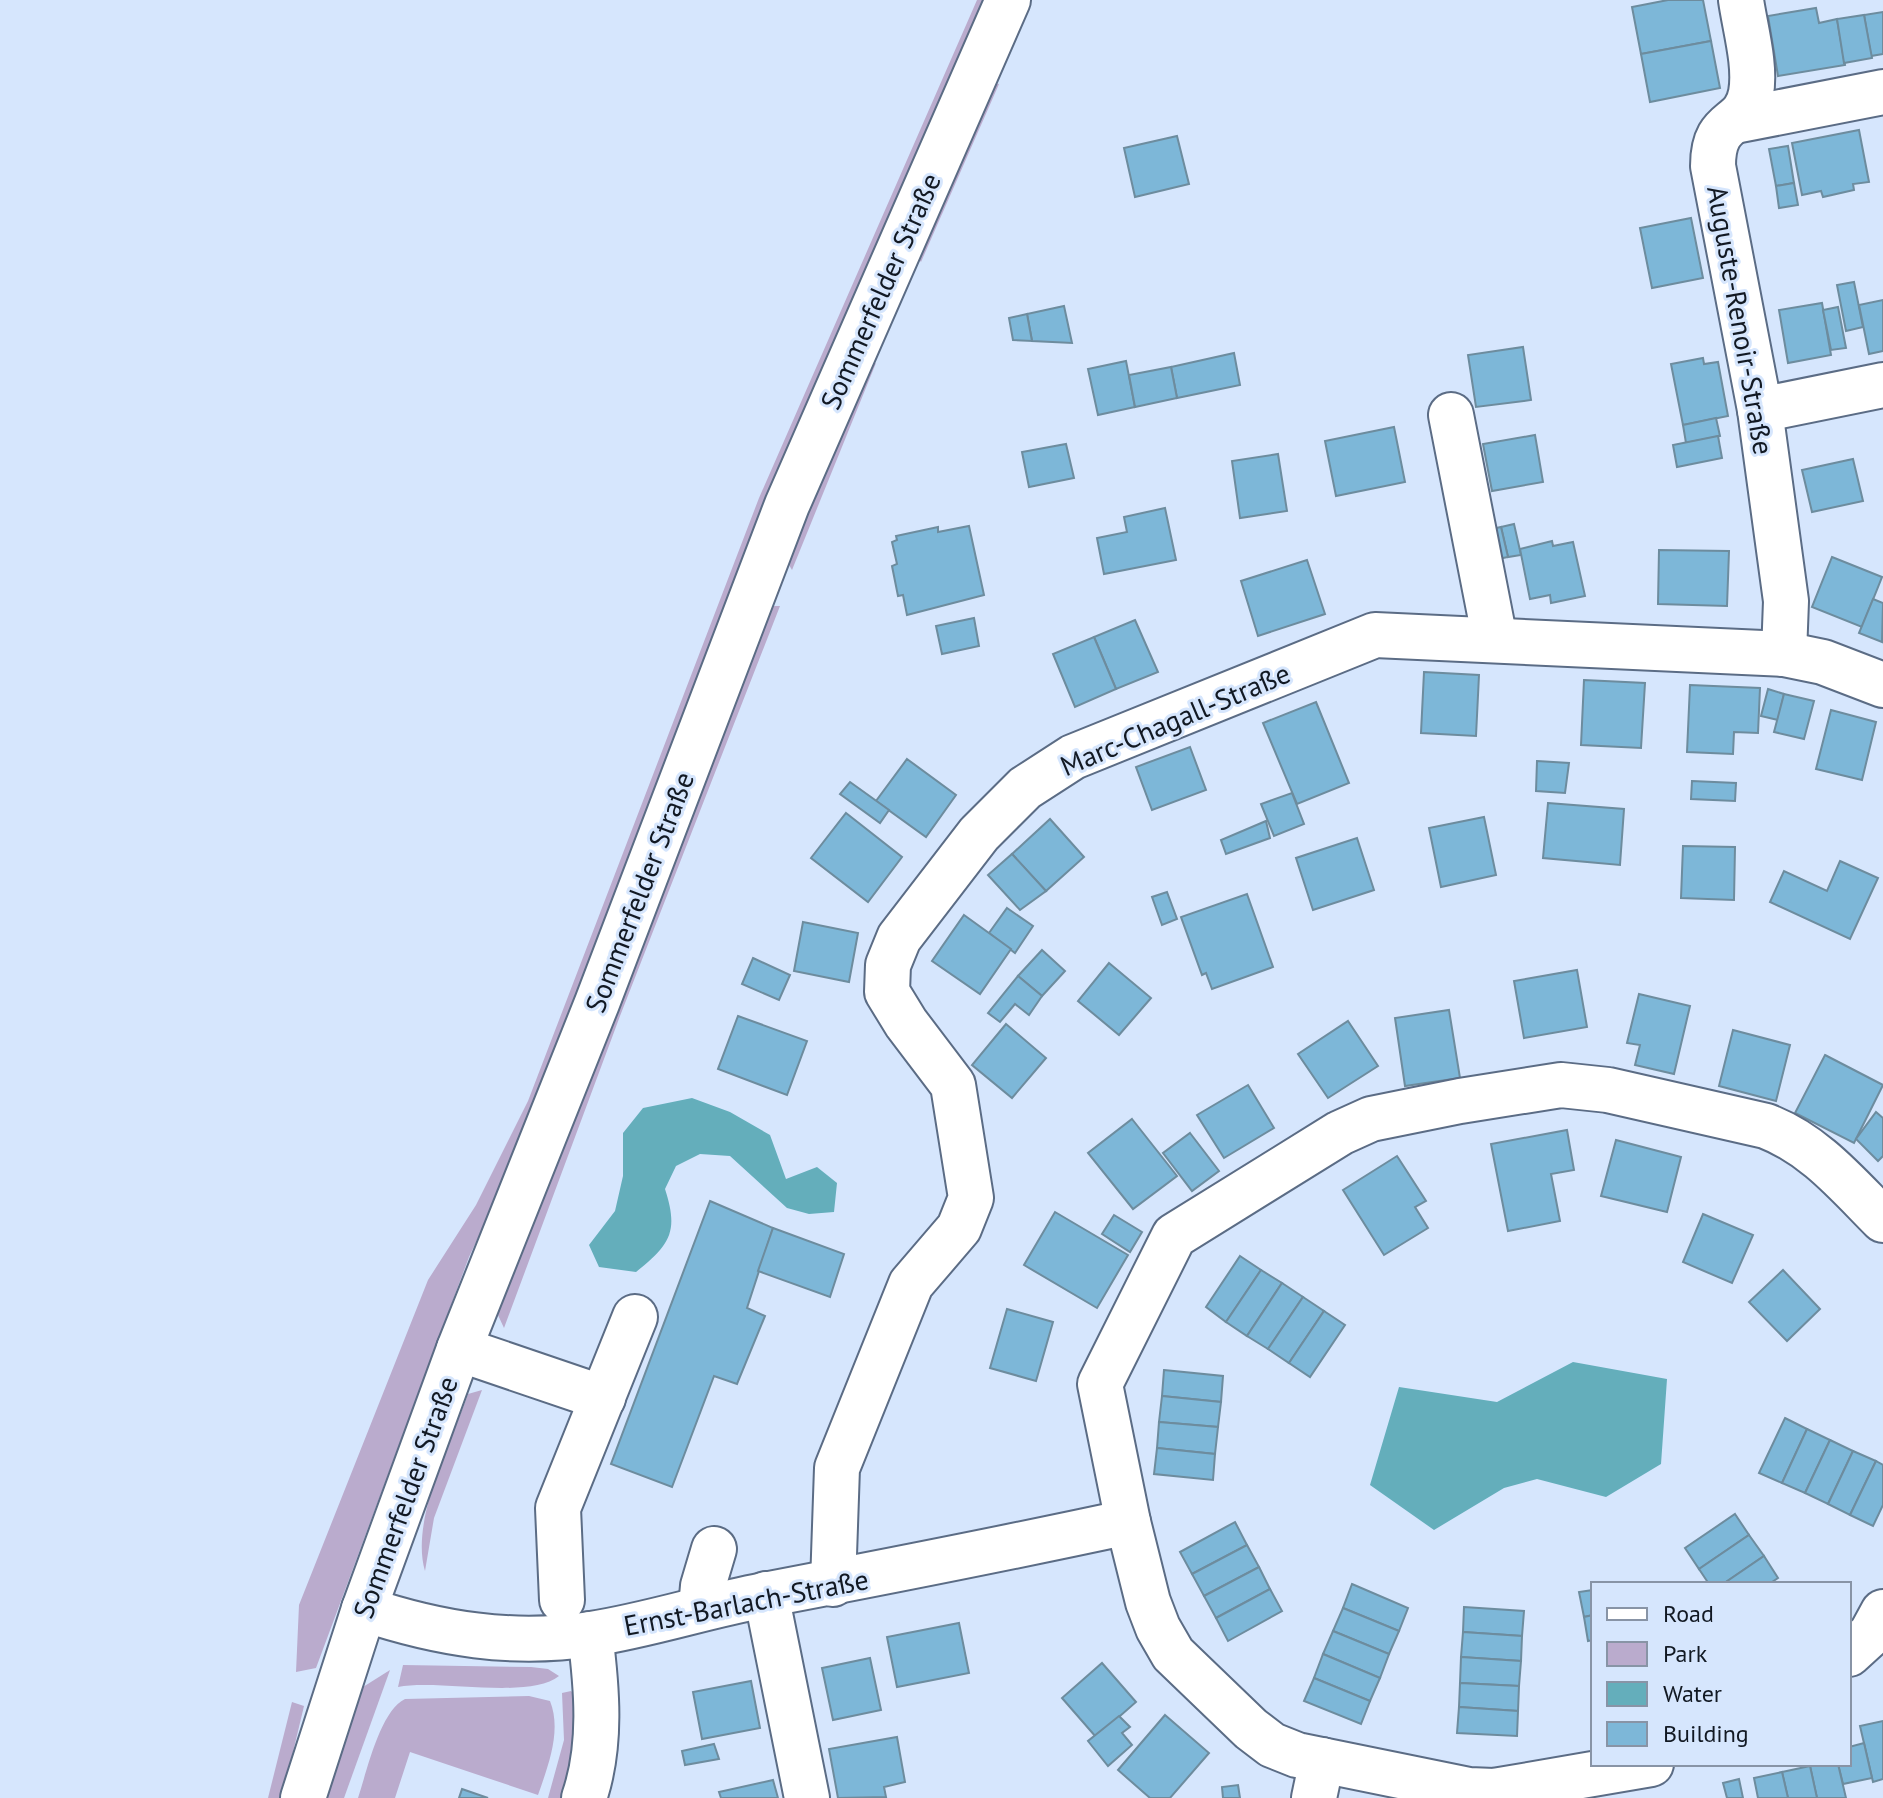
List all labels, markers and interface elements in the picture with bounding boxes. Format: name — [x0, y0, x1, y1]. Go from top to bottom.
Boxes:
street label: Sommerfelder Straße — [811, 167, 949, 415]
street label: Auguste-Renoir-Straße — [1699, 183, 1783, 457]
street label: Marc-Chagall-Straße — [1055, 654, 1295, 784]
street label: Sommerfelder Straße — [576, 766, 702, 1018]
street label: Sommerfelder Straße — [344, 1371, 466, 1623]
street label: Ernst-Barlach-Straße — [620, 1560, 872, 1644]
legend — [1591, 1582, 1851, 1766]
text: Road — [1663, 1598, 1714, 1629]
text: Park — [1663, 1638, 1708, 1669]
text: Water — [1663, 1678, 1722, 1709]
text: Building — [1663, 1718, 1749, 1749]

